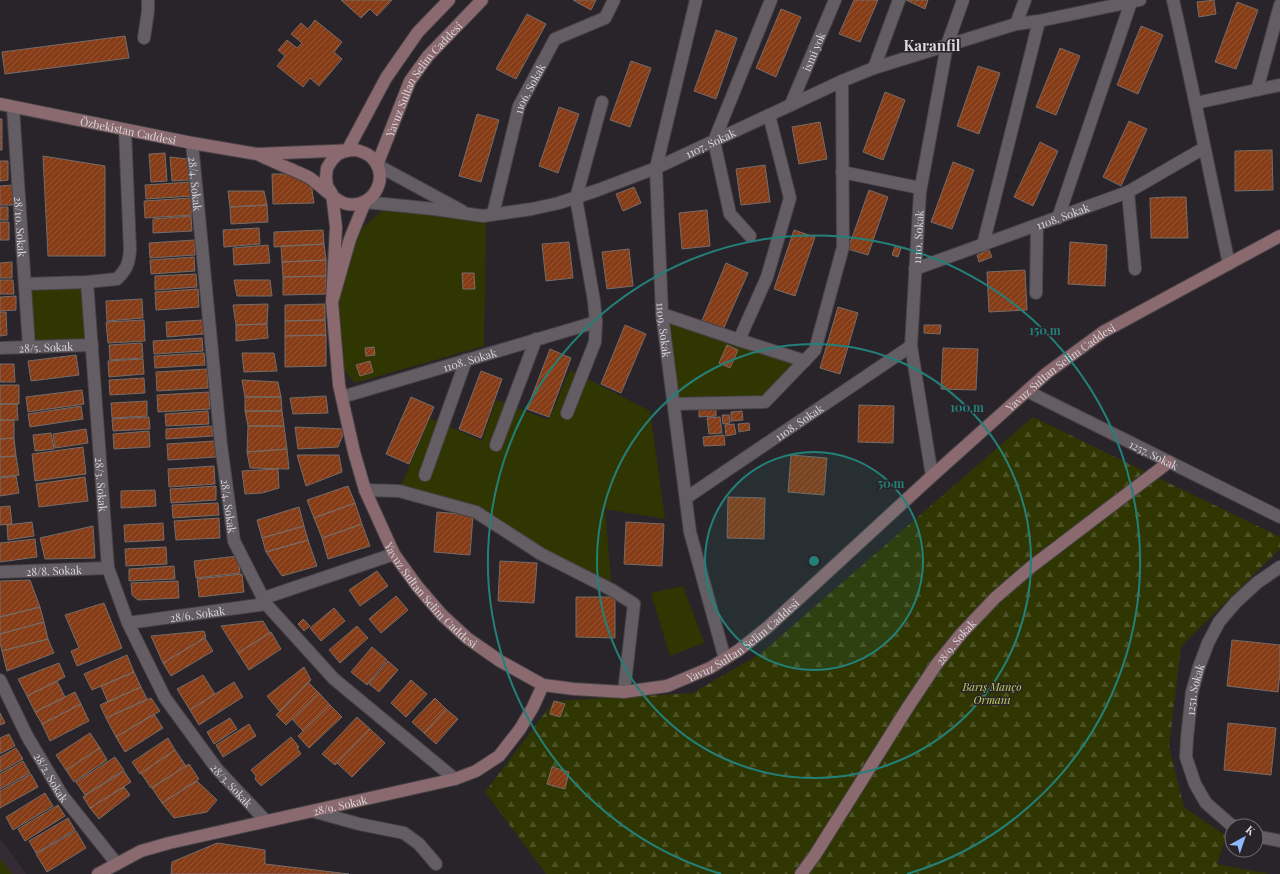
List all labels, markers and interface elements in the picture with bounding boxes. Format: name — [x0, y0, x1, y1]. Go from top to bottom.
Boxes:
street label: Yavuz Sultan Selim Caddesi — [381, 18, 465, 140]
street label: ismi yok — [798, 30, 828, 73]
district label: Karanfil — [903, 35, 961, 55]
street label: 1106. Sokak — [510, 61, 548, 115]
street label: Özbekistan Caddesi — [79, 113, 178, 147]
street label: 1107. Sokak — [683, 124, 738, 161]
street label: 28/4. Sokak — [186, 156, 206, 212]
street label: 28/10. Sokak — [11, 196, 30, 258]
street label: 1108. Sokak — [1034, 199, 1091, 232]
street label: 1110. Sokak — [908, 210, 926, 264]
street label: 1109. Sokak — [654, 302, 675, 358]
street label: Yavuz Sultan Selim Caddesi — [1001, 319, 1118, 415]
text: 150 m — [1029, 322, 1061, 338]
street label: 28/5. Sokak — [19, 338, 73, 355]
street label: 1108. Sokak — [441, 344, 498, 374]
text: 100 m — [950, 399, 984, 415]
street label: 1108. Sokak — [772, 400, 826, 444]
street label: 1257. Sokak — [1127, 436, 1181, 473]
street label: 28/3. Sokak — [92, 457, 111, 512]
text: 50 m — [878, 475, 905, 491]
street label: 28/4. Sokak — [218, 478, 240, 534]
street label: Yavuz Sultan Selim Caddesi — [382, 539, 480, 651]
centre of rings — [807, 554, 821, 568]
street label: 28/8. Sokak — [26, 561, 82, 579]
street label: Yavuz Sultan Selim Caddesi — [683, 595, 802, 685]
street label: 28/6. Sokak — [169, 602, 226, 625]
street label: 28/9. Sokak — [932, 616, 979, 668]
street label: 1251. Sokak — [1182, 661, 1207, 716]
park label: Barış Manço Ormanı — [961, 679, 1022, 707]
street label: 28/2. Sokak — [31, 750, 72, 805]
street label: 28/3. Sokak — [208, 760, 256, 810]
street label: 28/9. Sokak — [311, 791, 369, 818]
north arrow — [1224, 818, 1264, 858]
text: K — [1243, 822, 1259, 838]

